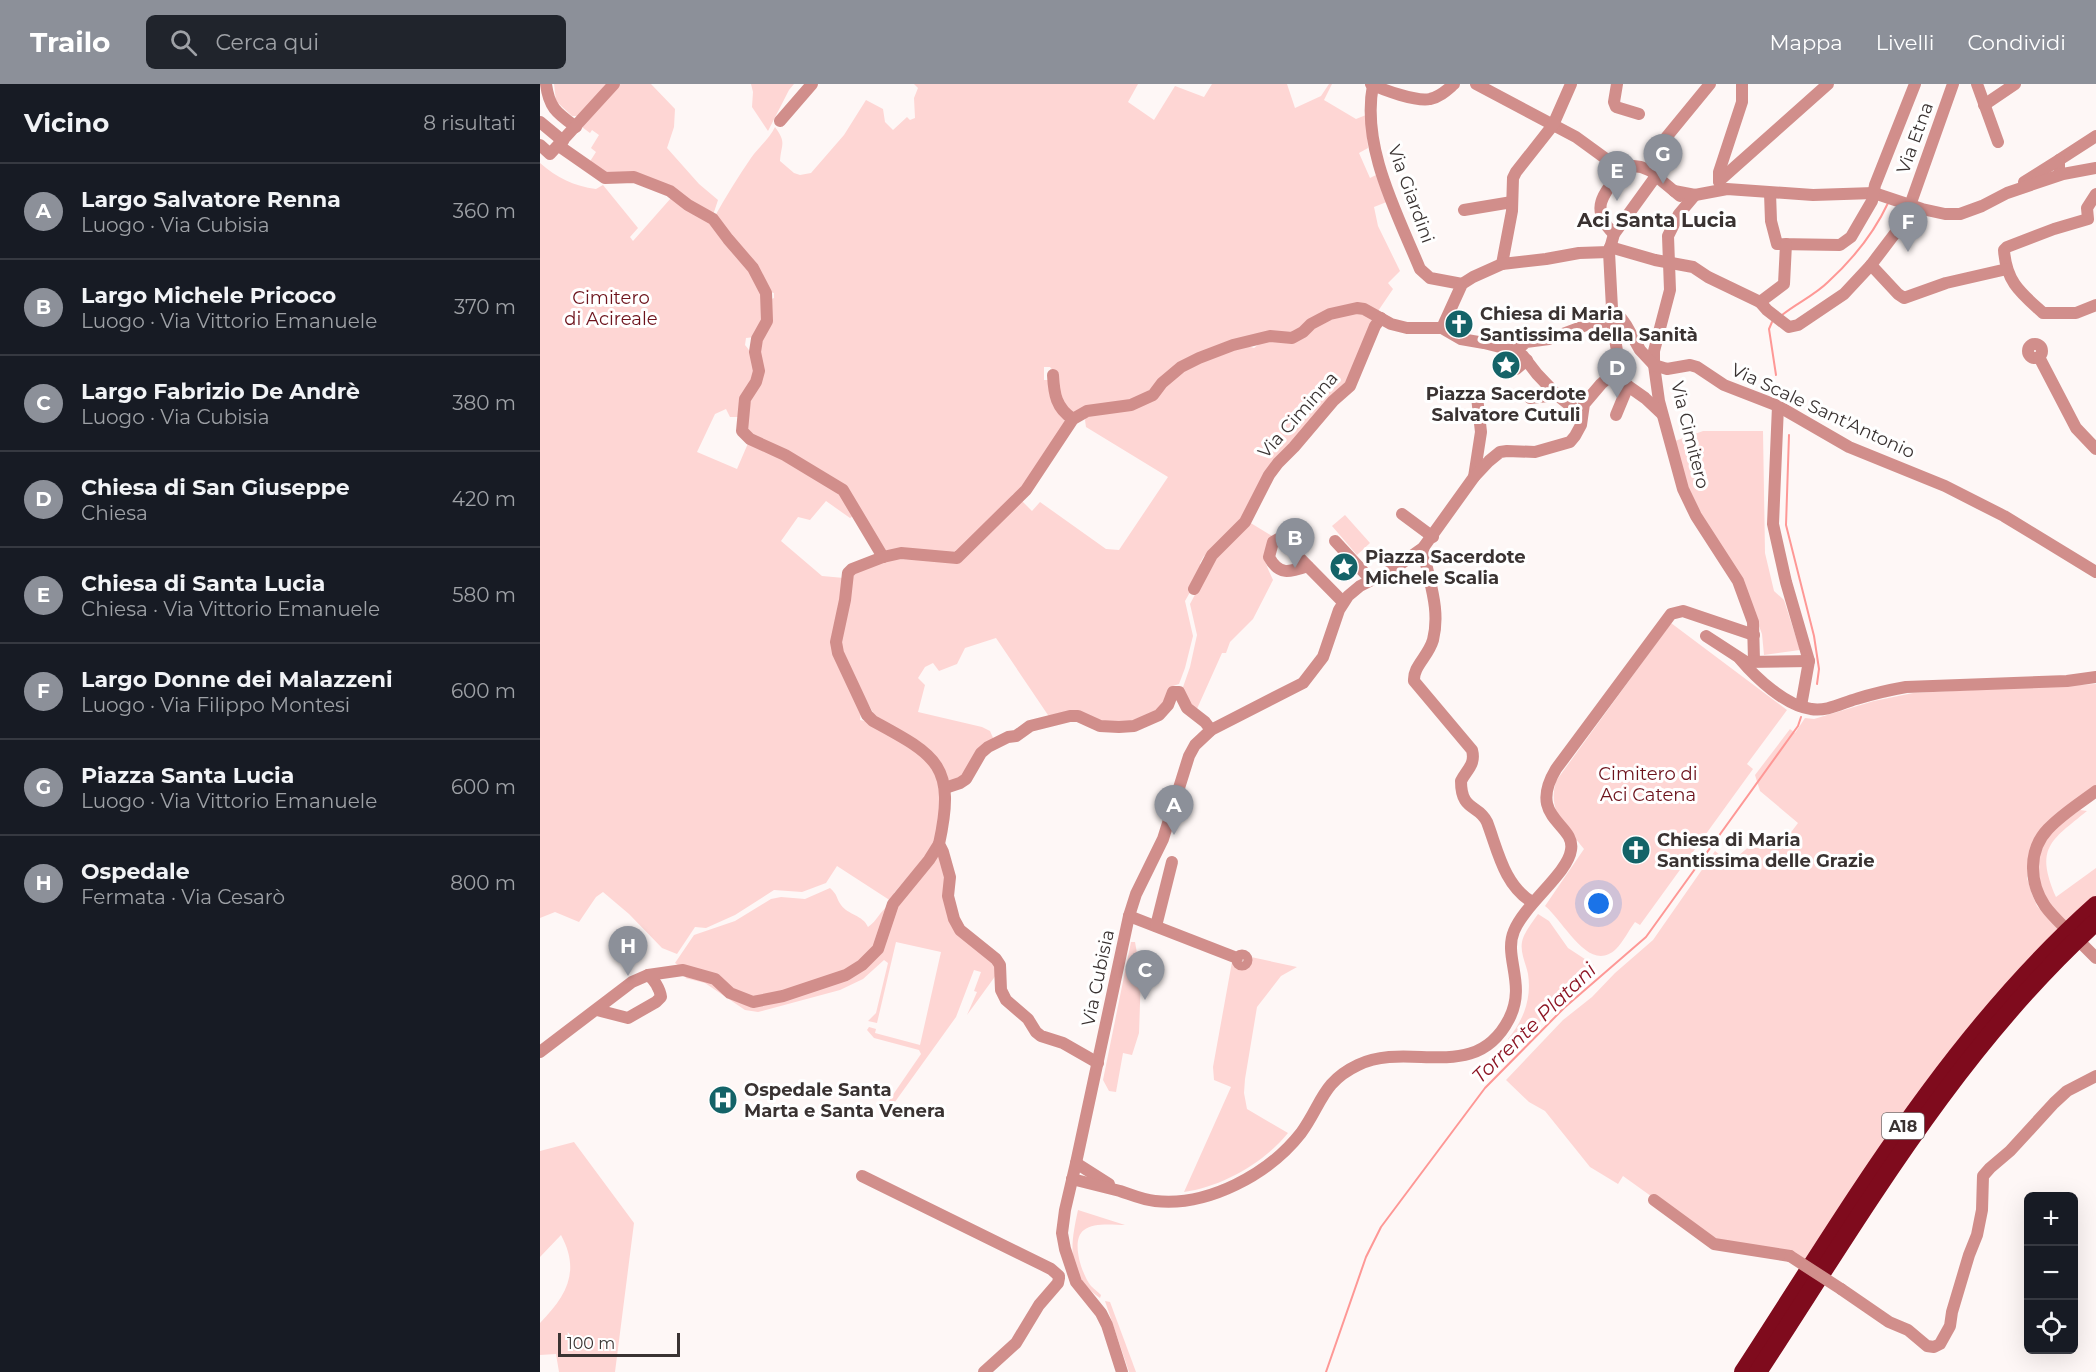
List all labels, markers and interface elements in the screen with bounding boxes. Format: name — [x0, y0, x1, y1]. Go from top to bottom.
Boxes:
search box — [146, 15, 566, 69]
text: Trailo — [30, 25, 110, 59]
icon: search — [167, 26, 200, 59]
text: Cerca qui — [215, 29, 319, 56]
text: Mappa — [1769, 30, 1843, 55]
text: Livelli — [1876, 30, 1934, 55]
text: Condividi — [1967, 30, 2066, 55]
street label: Via Etna — [1892, 99, 1938, 177]
text: Vicino — [24, 107, 109, 139]
text: 8 risultati — [423, 111, 516, 135]
pin: G — [1644, 135, 1682, 184]
street label: Via Giardini — [1383, 142, 1439, 246]
pin: E — [1598, 152, 1636, 201]
text: Largo Salvatore Renna — [81, 186, 341, 213]
text: A — [36, 199, 51, 223]
text: 360 m — [453, 199, 516, 223]
pin: F — [1888, 202, 1928, 252]
district label: Aci Santa Lucia — [1576, 208, 1737, 232]
text: Luogo · Via Cubisia — [81, 213, 270, 237]
text: Largo Michele Pricoco — [81, 282, 336, 309]
park label: Cimitero di Acireale — [564, 287, 658, 330]
text: B — [36, 295, 51, 319]
text: 370 m — [454, 295, 516, 319]
place label: Chiesa di Maria Santissima della Sanità — [1480, 303, 1698, 346]
church icon: Chiesa di Maria Santissima della Sanità — [1443, 308, 1475, 340]
text: Luogo · Via Vittorio Emanuele — [81, 309, 377, 333]
pin: D — [1598, 348, 1636, 398]
place icon: Piazza Sacerdote Salvatore Cutuli — [1490, 349, 1522, 381]
street label: Via Scale Sant'Antonio — [1728, 359, 1918, 463]
street label: Via Ciminna — [1253, 367, 1343, 463]
text: Largo Fabrizio De Andrè — [81, 378, 360, 405]
street label: Via Cimitero — [1666, 379, 1714, 491]
place label: Piazza Sacerdote Salvatore Cutuli — [1426, 383, 1586, 426]
text: C — [36, 391, 51, 415]
text: 380 m — [452, 391, 516, 415]
text: Luogo · Via Cubisia — [81, 405, 270, 429]
text: Chiesa di San Giuseppe — [81, 474, 350, 501]
text: D — [35, 487, 52, 511]
text: 420 m — [452, 487, 516, 511]
text: Chiesa — [81, 501, 148, 525]
pin: B — [1276, 518, 1314, 568]
place label: Piazza Sacerdote Michele Scalia — [1365, 546, 1526, 589]
place icon: Piazza Sacerdote Michele Scalia — [1328, 551, 1360, 583]
text: Chiesa di Santa Lucia — [81, 570, 325, 597]
text: E — [37, 583, 50, 607]
text: 580 m — [452, 583, 516, 607]
text: Chiesa · Via Vittorio Emanuele — [81, 597, 380, 621]
text: Largo Donne dei Malazzeni — [81, 666, 393, 693]
text: F — [37, 679, 50, 703]
text: 600 m — [451, 679, 516, 703]
text: Luogo · Via Filippo Montesi — [81, 693, 350, 717]
text: Piazza Santa Lucia — [81, 762, 294, 789]
park label: Cimitero di Aci Catena — [1598, 763, 1698, 806]
text: G — [36, 775, 51, 799]
text: 600 m — [451, 775, 516, 799]
pin: A — [1154, 786, 1194, 835]
text: Luogo · Via Vittorio Emanuele — [81, 789, 377, 813]
place label: Chiesa di Maria Santissima delle Grazie — [1657, 829, 1875, 872]
church icon: Chiesa di Maria Santissima delle Grazie — [1620, 834, 1652, 866]
text: Ospedale — [81, 858, 190, 885]
text: H — [35, 871, 52, 895]
text: 800 m — [450, 871, 516, 895]
text: Fermata · Via Cesarò — [81, 885, 285, 909]
your location — [1584, 889, 1613, 918]
pin: H — [608, 926, 647, 976]
street label: Via Cubisia — [1077, 928, 1119, 1028]
pin: C — [1126, 950, 1164, 1000]
water label: Torrente Platani — [1467, 957, 1601, 1088]
place label: Ospedale Santa Marta e Santa Venera — [744, 1079, 945, 1122]
hospital icon: Ospedale Santa Marta e Santa Venera — [707, 1084, 739, 1116]
road number: A18 — [1882, 1113, 1924, 1139]
map controls — [2024, 1192, 2078, 1354]
button: + — [2024, 1192, 2078, 1246]
button: − — [2024, 1246, 2078, 1300]
button: locate — [2024, 1300, 2078, 1354]
scale bar — [558, 1330, 680, 1358]
text: 100 m — [567, 1334, 615, 1353]

